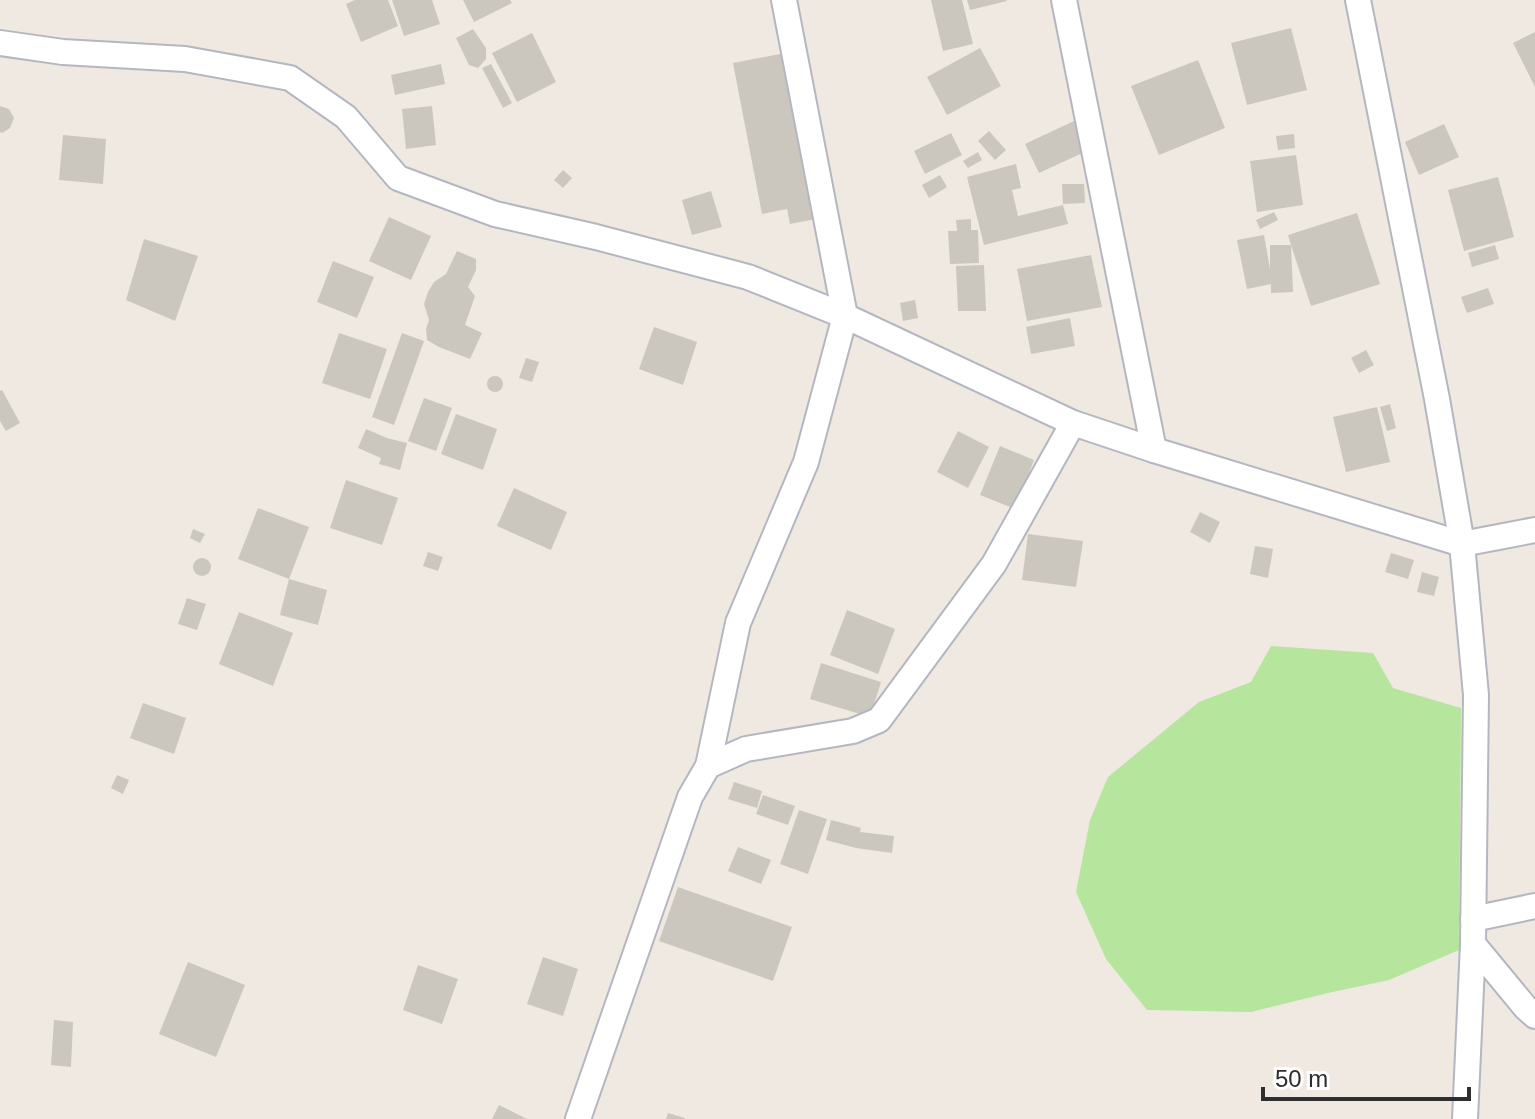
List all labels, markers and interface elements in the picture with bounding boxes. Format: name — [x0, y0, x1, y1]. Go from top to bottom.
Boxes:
scale bar — [1263, 1051, 1469, 1101]
text: 50 m — [1275, 1065, 1328, 1092]

